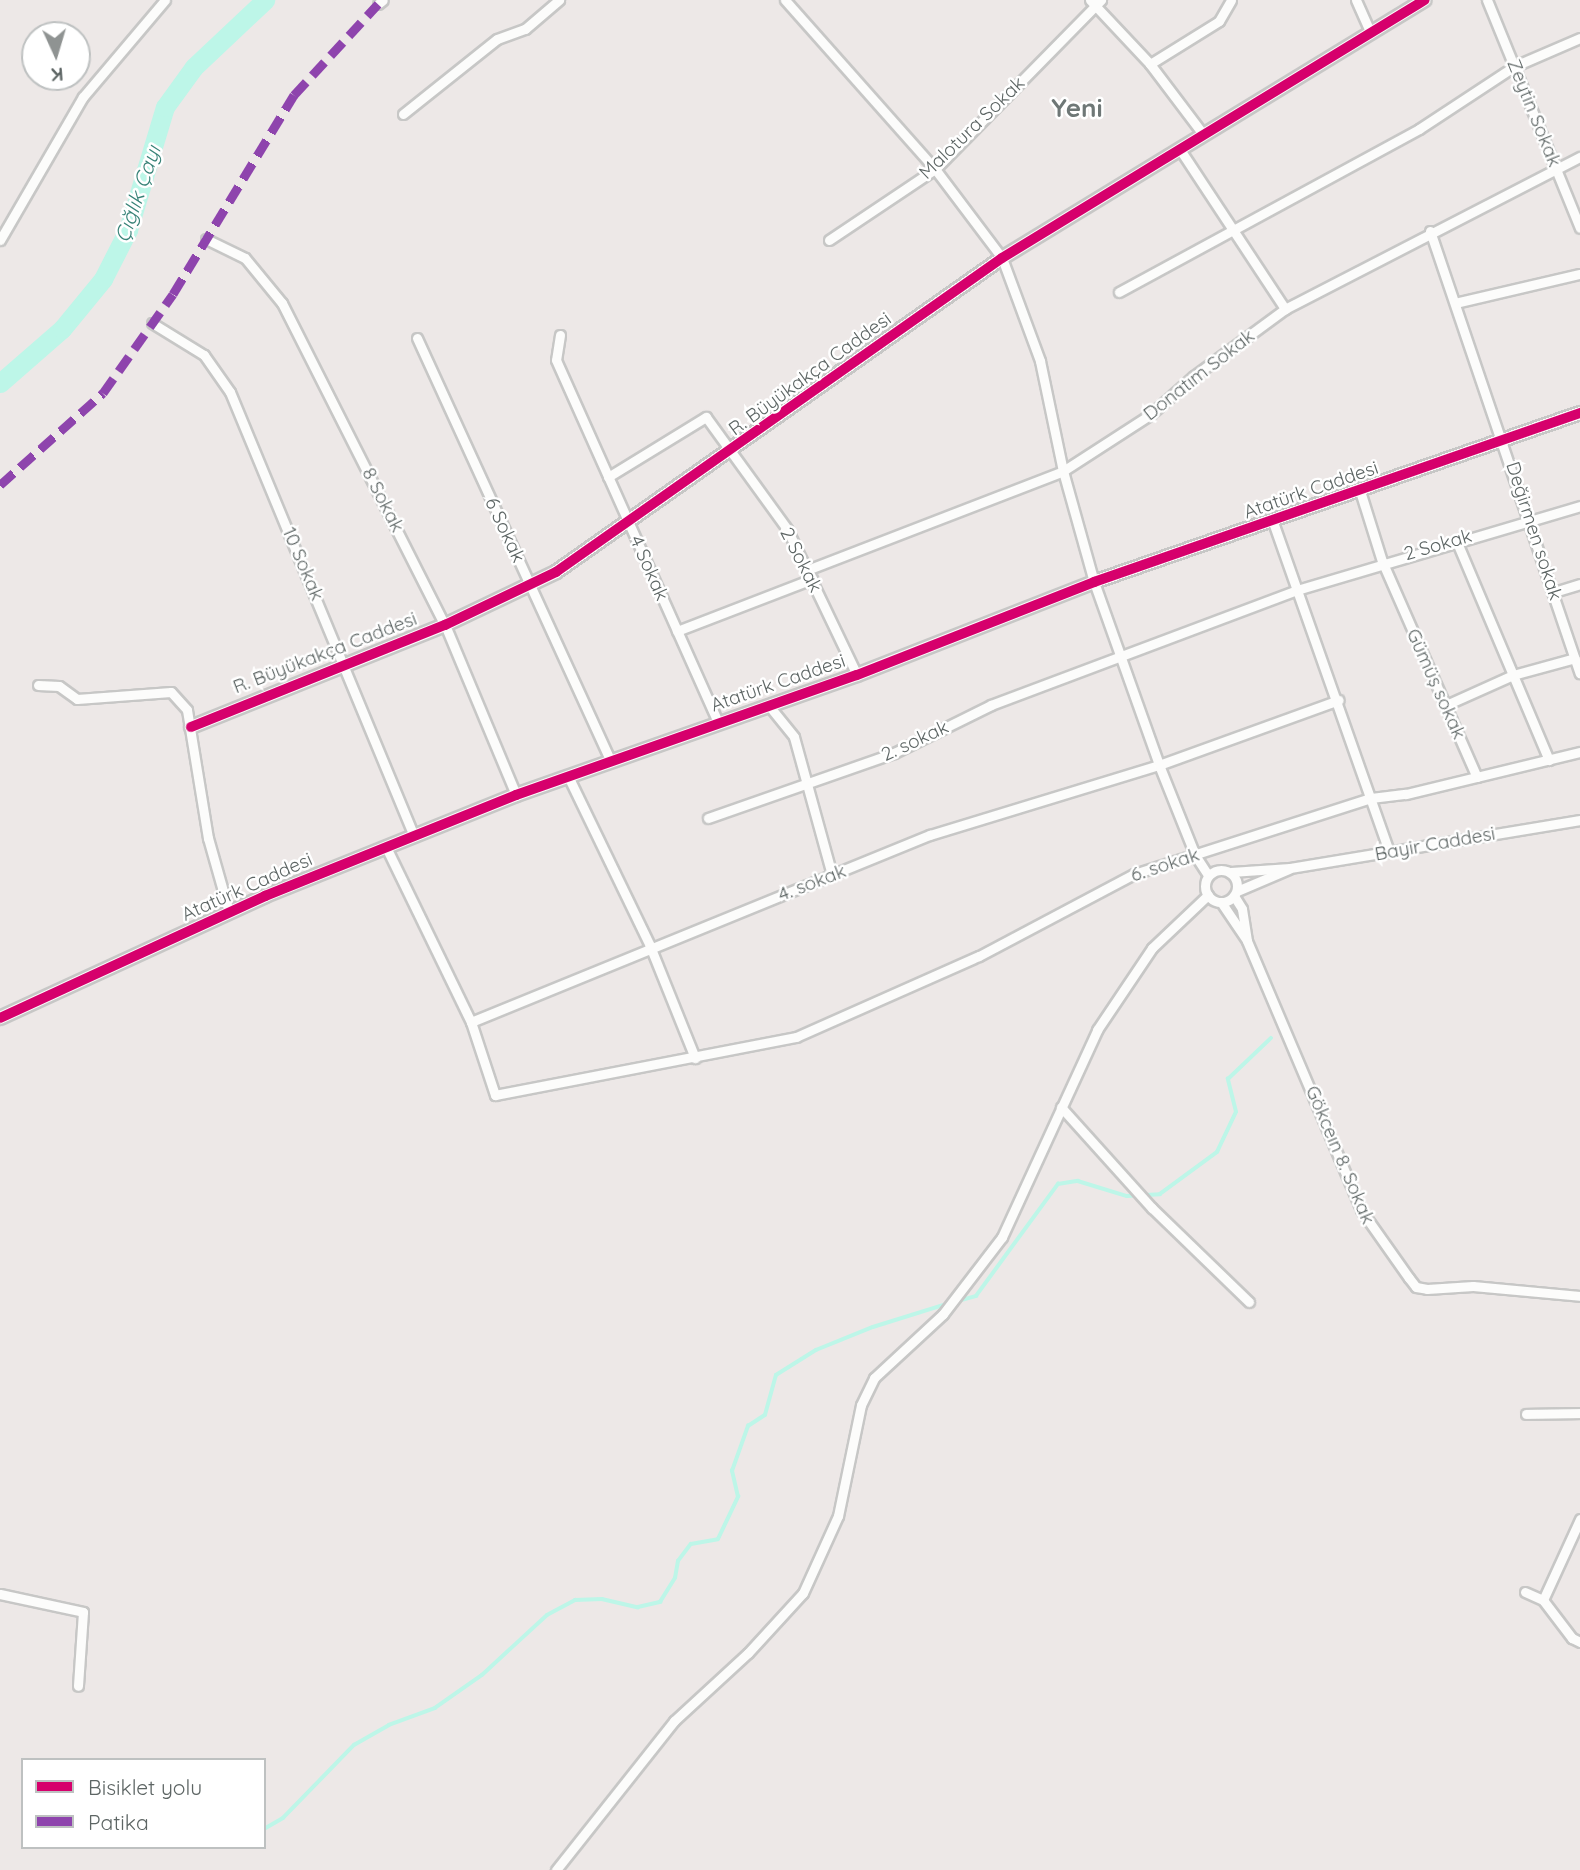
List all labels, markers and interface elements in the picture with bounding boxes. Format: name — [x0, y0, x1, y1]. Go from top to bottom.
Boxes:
north arrow — [21, 21, 91, 91]
street label: Zeytin Sokak — [1502, 56, 1566, 170]
text: K — [50, 63, 64, 87]
street label: Malotura Sokak — [915, 72, 1029, 184]
district label: Yeni — [1051, 92, 1103, 124]
water label: Çığlık Çayı — [109, 142, 165, 246]
street label: R. Büyükakça Caddesi — [724, 307, 896, 441]
street label: Donatım Sokak — [1139, 325, 1259, 425]
street label: Atatürk Caddesi — [1241, 456, 1381, 524]
street label: Değirmen sokak — [1501, 459, 1567, 603]
street label: 8 Sokak — [357, 464, 409, 536]
street label: 6 Sokak — [480, 494, 530, 566]
street label: 10 Sokak — [277, 524, 329, 604]
street label: 2 Sokak — [775, 524, 827, 596]
street label: 2 Sokak — [1401, 524, 1475, 566]
street label: 4 Sokak — [625, 532, 673, 604]
street label: R. Büyükakça Caddesi — [230, 607, 420, 699]
street label: Gümüş sokak — [1402, 625, 1470, 743]
street label: Atatürk Caddesi — [708, 649, 848, 717]
street label: 2. sokak — [878, 716, 952, 766]
street label: Bayir Caddesi — [1373, 822, 1497, 866]
street label: 6. sokak — [1128, 843, 1202, 887]
street label: Atatürk Caddesi — [178, 848, 316, 926]
street label: 4. sokak — [775, 860, 849, 906]
street label: Gökceın 8. Sokak — [1301, 1082, 1379, 1228]
legend — [21, 1758, 266, 1849]
text: Bisiklet yolu — [88, 1774, 202, 1800]
text: Patika — [88, 1809, 149, 1835]

